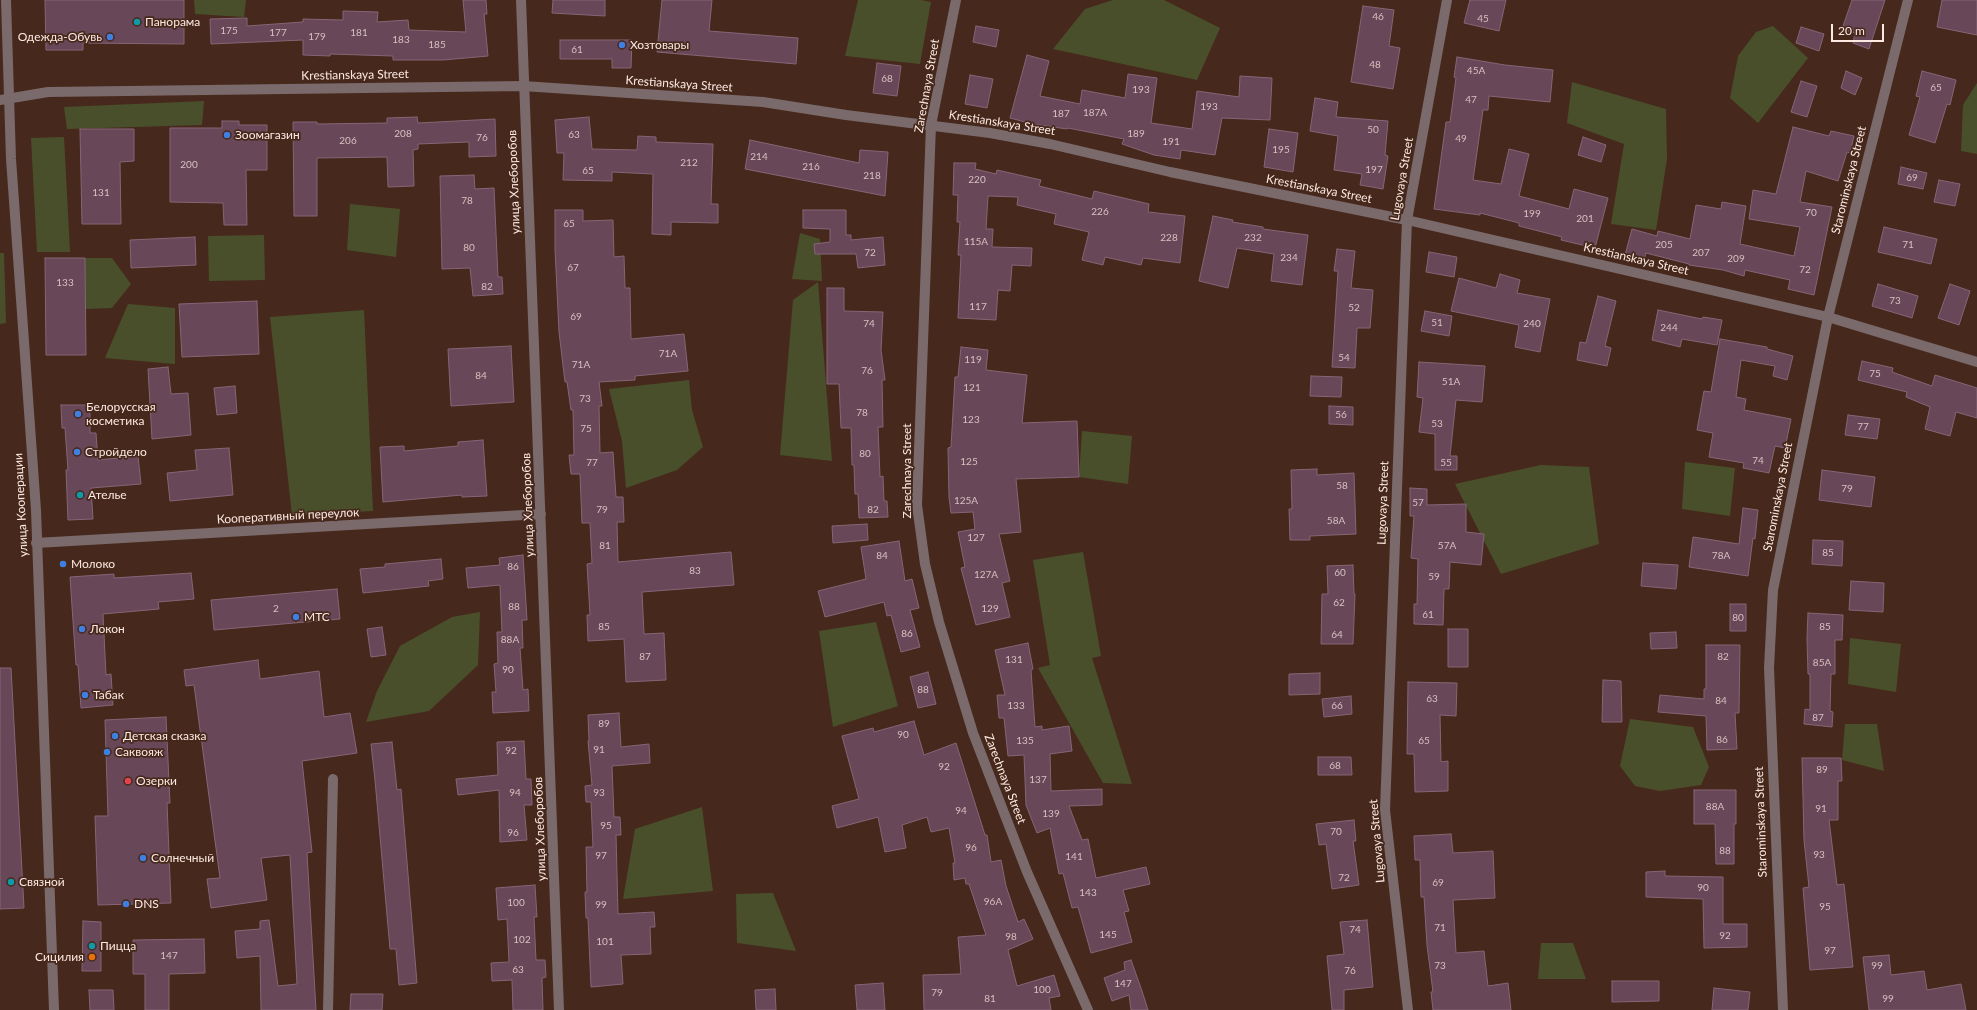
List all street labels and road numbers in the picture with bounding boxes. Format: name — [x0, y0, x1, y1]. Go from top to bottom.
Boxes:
street label: Zarechnaya Street — [912, 38, 942, 134]
street label: Krestianskaya Street — [301, 67, 409, 83]
street label: Krestianskaya Street — [625, 73, 733, 95]
street label: Krestianskaya Street — [948, 107, 1056, 139]
street label: Starominskaya Street — [1829, 125, 1869, 235]
street label: улица Хлеборобов — [505, 130, 523, 234]
street label: Lugovaya Street — [1388, 136, 1416, 222]
street label: Krestianskaya Street — [1265, 172, 1373, 206]
street label: Krestianskaya Street — [1582, 240, 1690, 278]
street label: Zarechnaya Street — [900, 423, 914, 519]
street label: Starominskaya Street — [1760, 441, 1796, 553]
street label: улица Кооперации — [11, 453, 31, 557]
street label: улица Хлеборобов — [519, 453, 537, 557]
street label: Lugovaya Street — [1374, 461, 1392, 545]
street label: Кооперативный переулок — [216, 505, 360, 527]
street label: Zarechnaya Street — [981, 732, 1029, 826]
street label: Starominskaya Street — [1752, 766, 1770, 878]
street label: улица Хлеборобов — [531, 777, 549, 881]
street label: Lugovaya Street — [1366, 799, 1388, 883]

